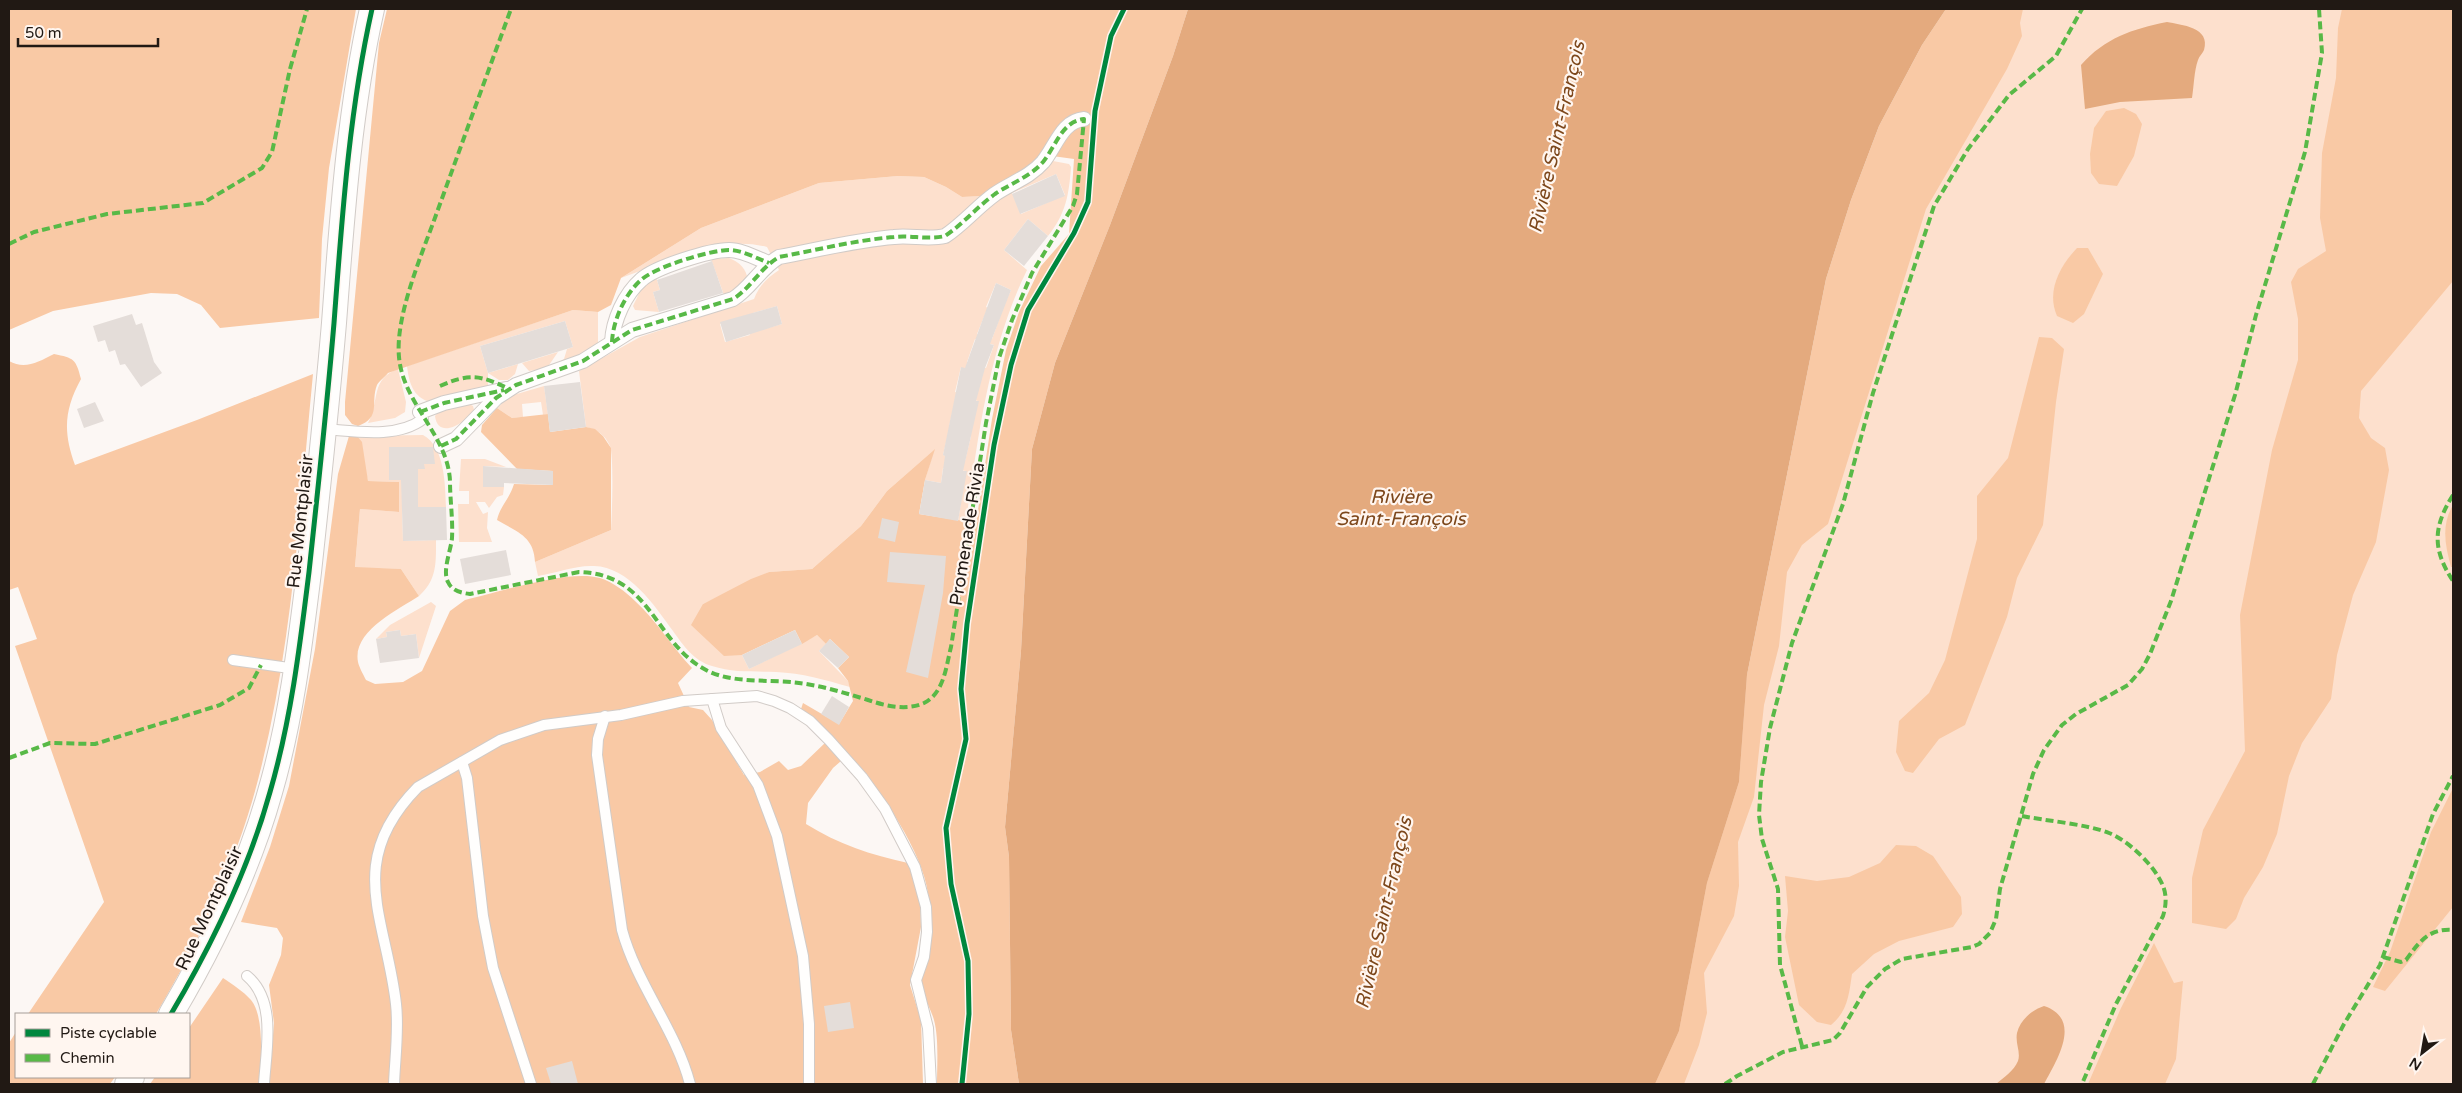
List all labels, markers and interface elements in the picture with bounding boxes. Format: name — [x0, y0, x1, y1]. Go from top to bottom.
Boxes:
scale bar — [18, 15, 158, 47]
text: 50 m — [25, 24, 62, 42]
water label: Rivière Saint-François — [1524, 37, 1590, 235]
street label: Rue Montplaisir — [282, 453, 318, 589]
street label: Promenade Rivia — [945, 461, 989, 607]
water label: Rivière Saint-François — [1336, 486, 1468, 530]
water label: Rivière Saint-François — [1351, 813, 1417, 1011]
street label: Rue Montplaisir — [171, 842, 247, 974]
legend — [15, 1013, 190, 1078]
text: Piste cyclable — [60, 1024, 157, 1042]
north arrow — [2397, 1028, 2447, 1078]
text: Chemin — [60, 1049, 115, 1067]
text: N — [2406, 1054, 2425, 1074]

